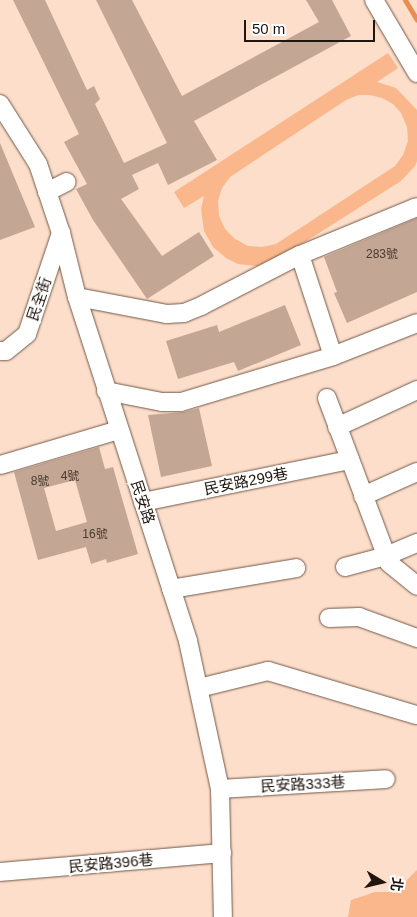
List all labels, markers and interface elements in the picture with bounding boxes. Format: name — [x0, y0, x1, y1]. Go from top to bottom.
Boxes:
scale bar — [247, 10, 378, 42]
text: 50 m — [252, 20, 285, 37]
house number: 283號 — [366, 248, 398, 262]
street label: 民全街 — [23, 275, 55, 323]
street label: 民安路299巷 — [203, 464, 289, 498]
house number: 4號 — [61, 470, 79, 484]
house number: 8號 — [31, 475, 49, 489]
street label: 民安路 — [127, 478, 159, 526]
house number: 16號 — [82, 528, 108, 542]
street label: 民安路333巷 — [260, 773, 346, 795]
street label: 民安路396巷 — [68, 850, 154, 876]
north arrow — [357, 857, 407, 907]
text: 北 — [388, 876, 406, 893]

